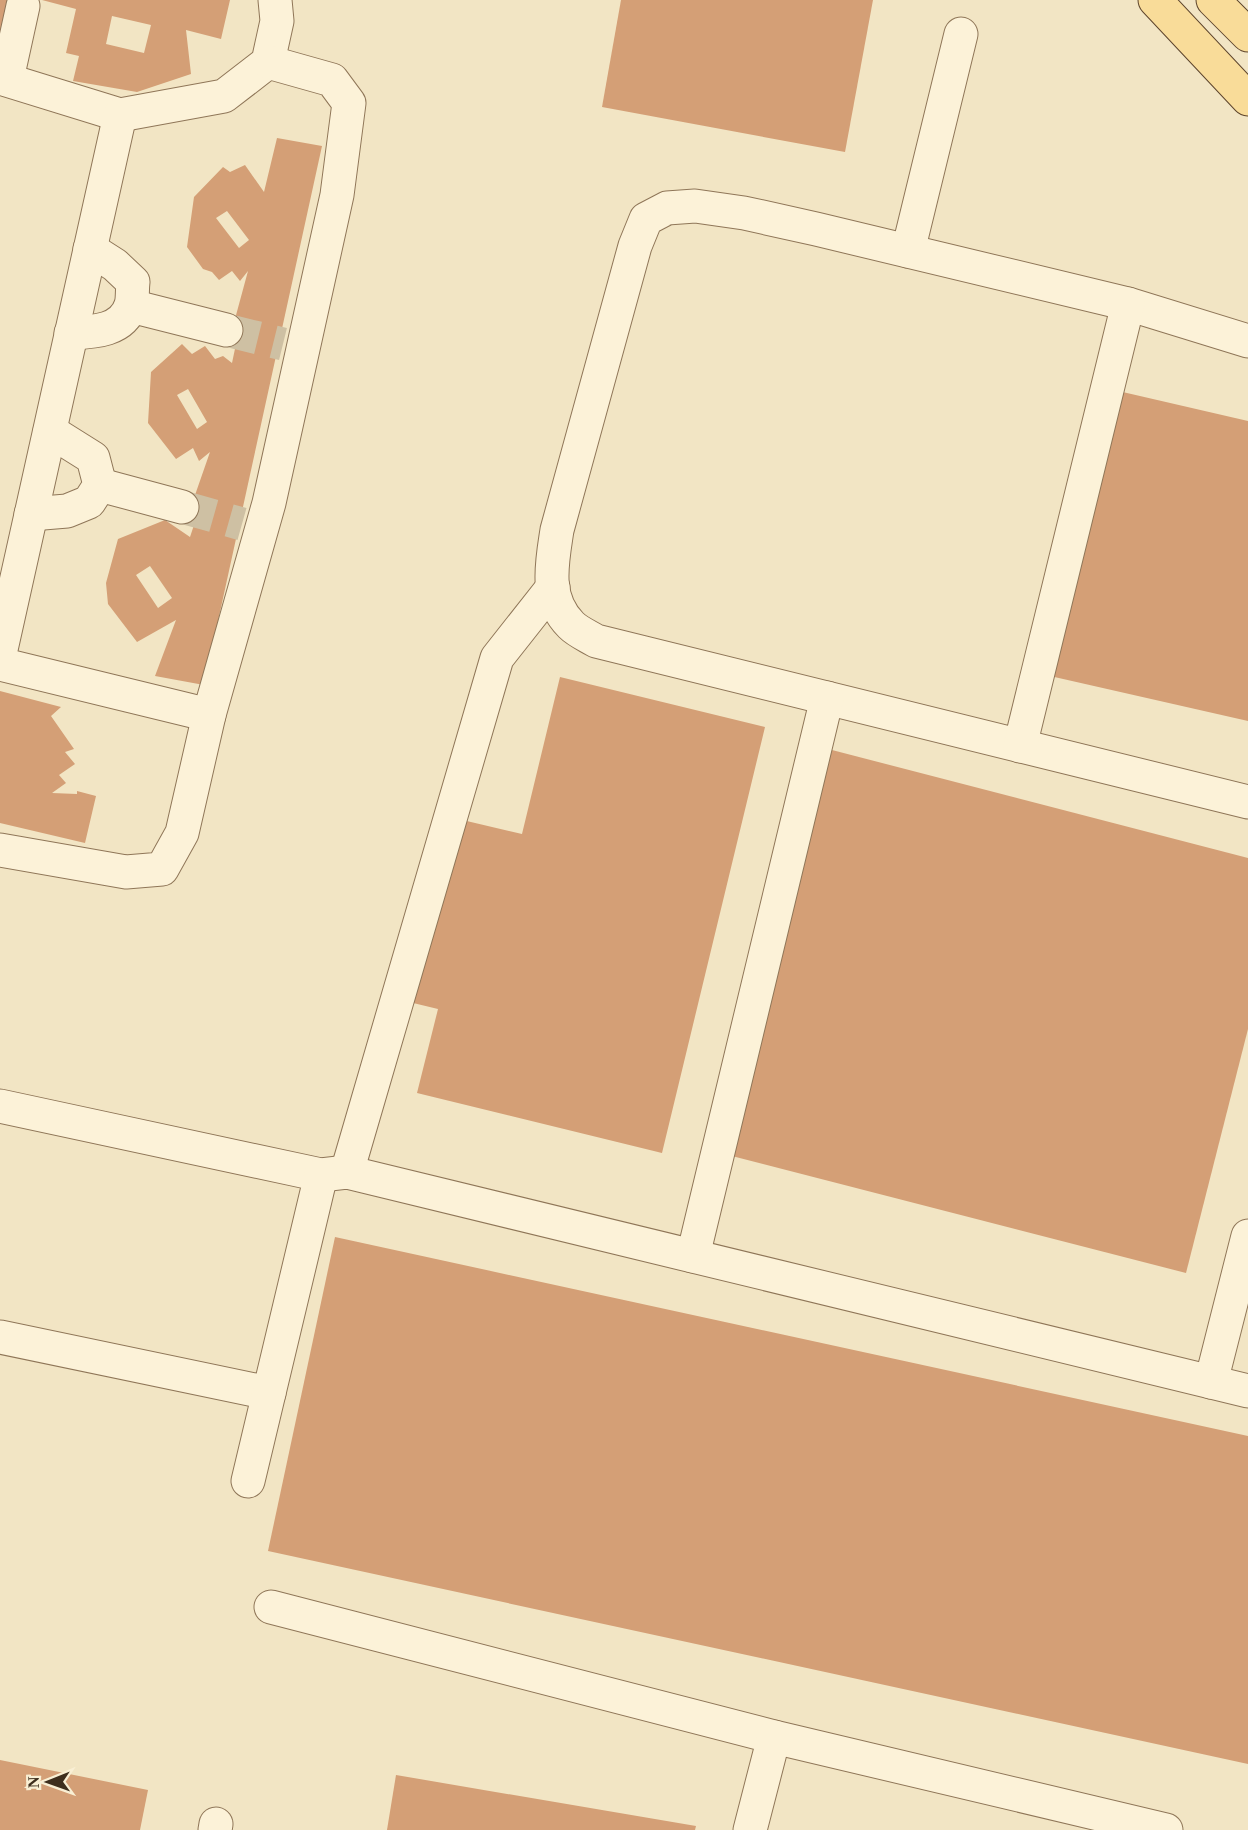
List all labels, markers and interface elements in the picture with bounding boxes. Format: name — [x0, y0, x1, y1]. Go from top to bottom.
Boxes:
north arrow — [18, 1752, 78, 1812]
text: N — [25, 1776, 42, 1788]

